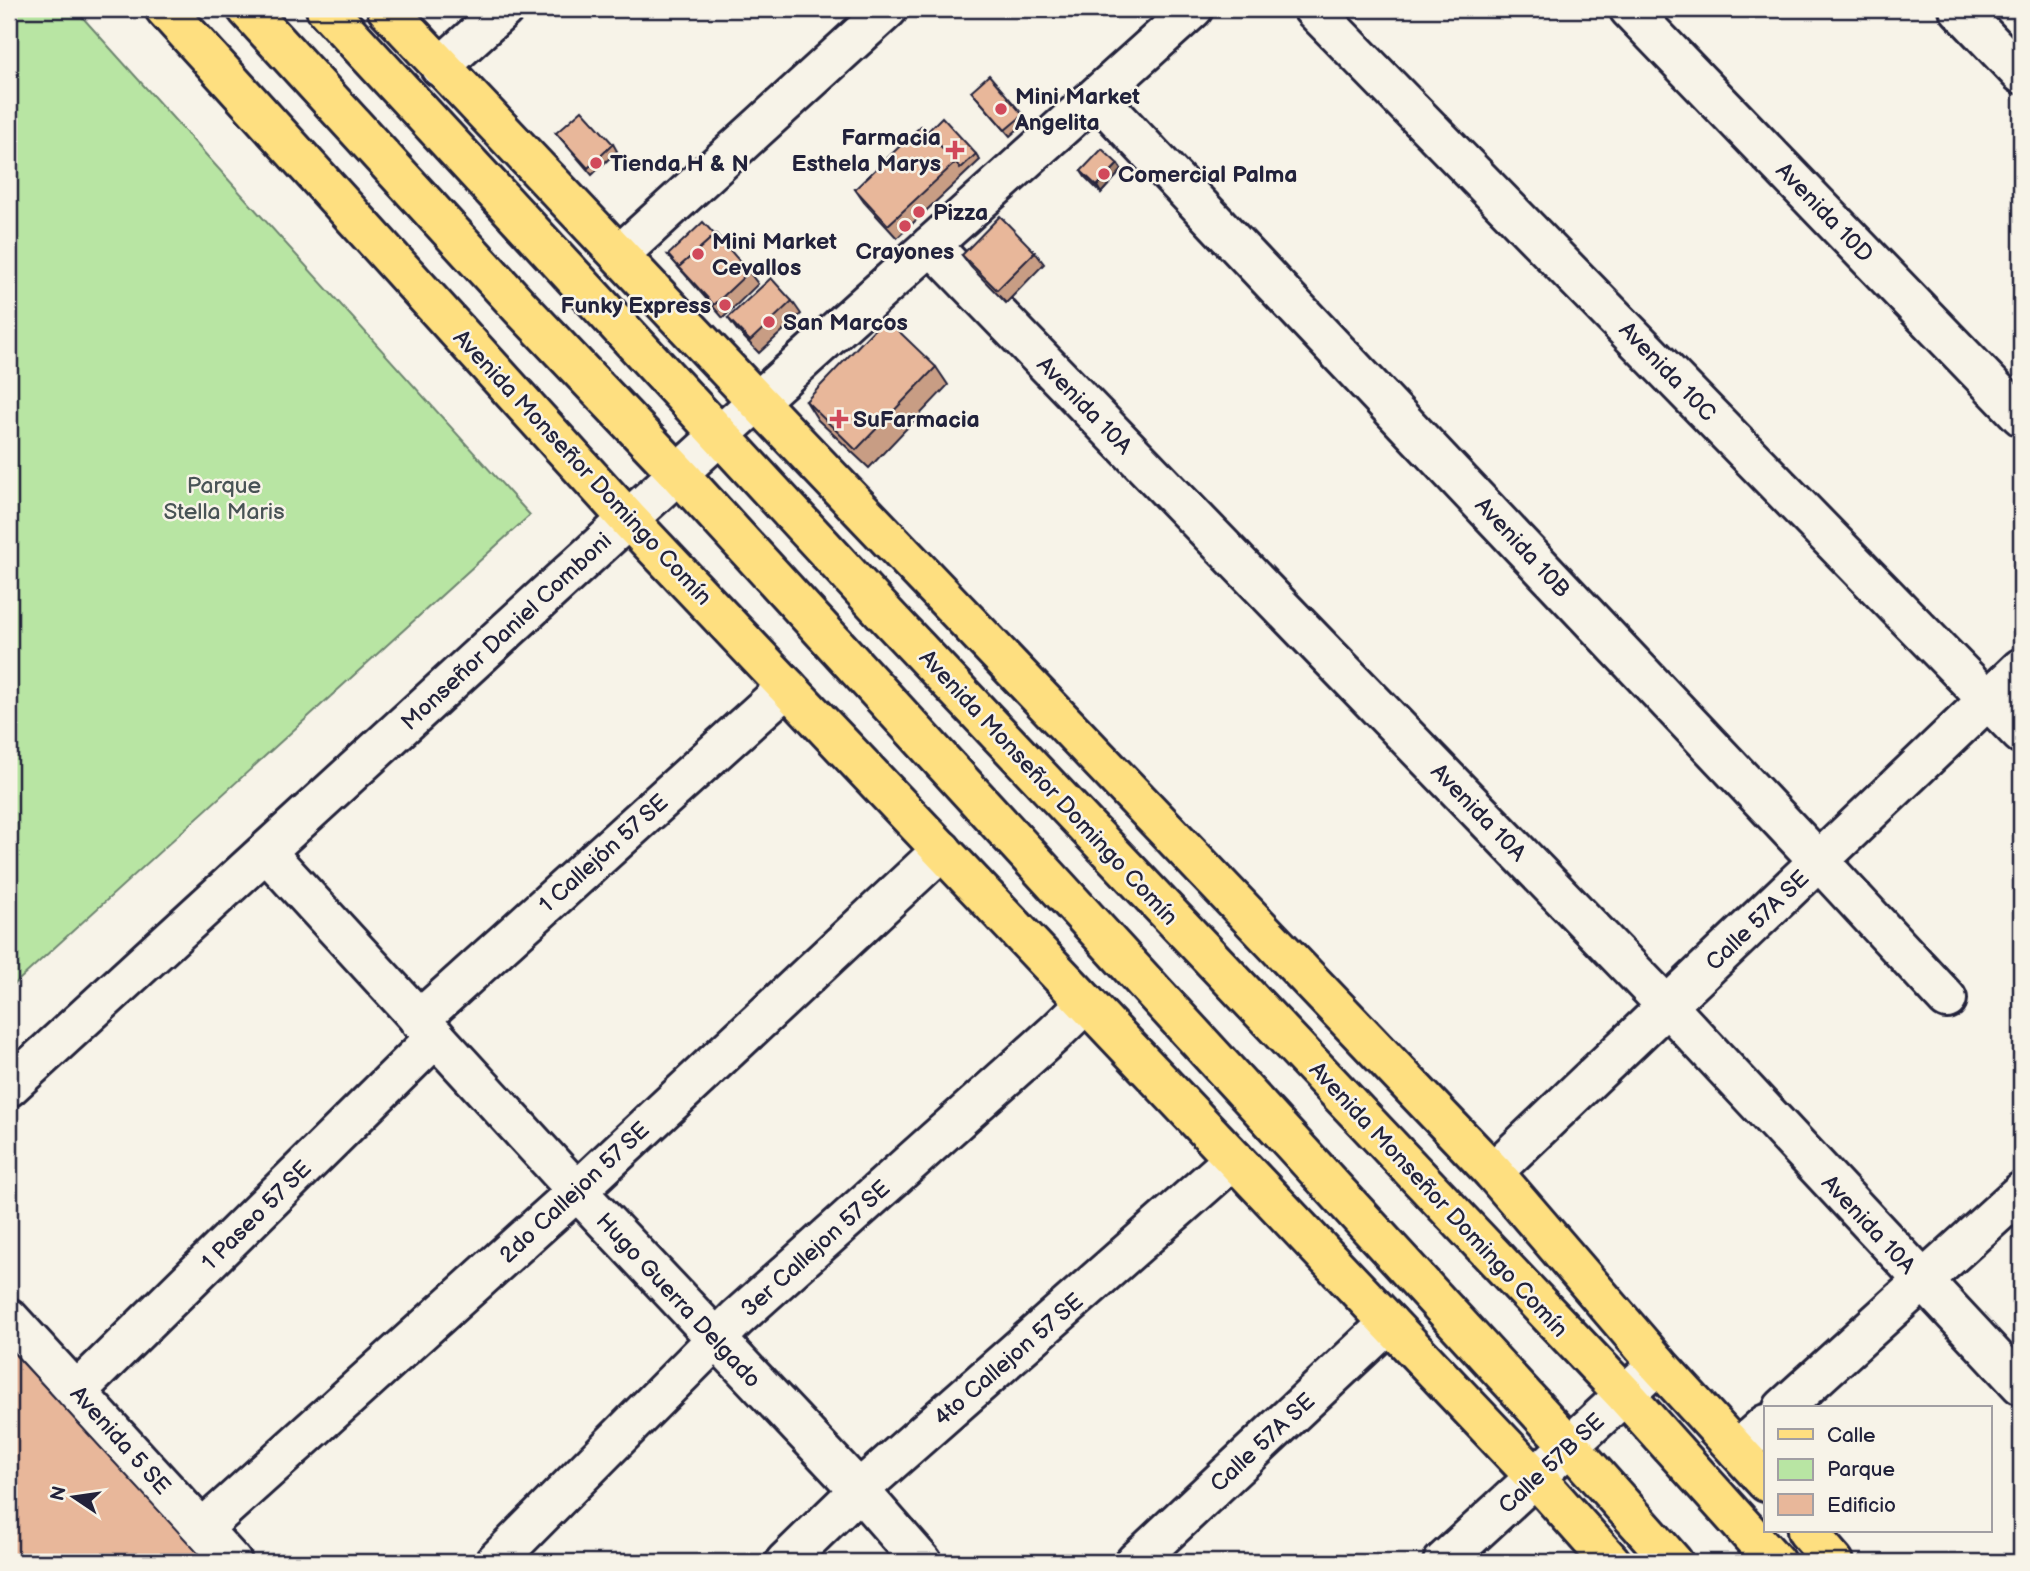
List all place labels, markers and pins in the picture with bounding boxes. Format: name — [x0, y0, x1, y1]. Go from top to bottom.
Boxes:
place label: Mini Market Angelita — [1014, 83, 1140, 137]
marker: Mini Market Angelita — [993, 101, 1009, 117]
place label: Farmacia Esthela Marys — [792, 124, 941, 178]
marker: Farmacia Esthela Marys — [947, 142, 963, 158]
place label: Tienda H & N — [610, 150, 749, 178]
marker: Tienda H & N — [588, 155, 604, 171]
place label: Comercial Palma — [1118, 161, 1297, 189]
marker: Comercial Palma — [1096, 166, 1112, 182]
place label: Pizza — [933, 199, 988, 227]
marker: Pizza — [911, 204, 927, 220]
marker: Crayones — [897, 218, 913, 234]
place label: Mini Market Cevallos — [712, 228, 837, 282]
place label: Crayones — [856, 238, 954, 266]
marker: Mini Market Cevallos — [690, 246, 706, 262]
place label: Funky Express — [561, 292, 711, 320]
marker: Funky Express — [717, 297, 733, 313]
place label: San Marcos — [783, 309, 908, 337]
marker: San Marcos — [761, 314, 777, 330]
place label: SuFarmacia — [853, 406, 980, 434]
marker: SuFarmacia — [831, 411, 847, 427]

